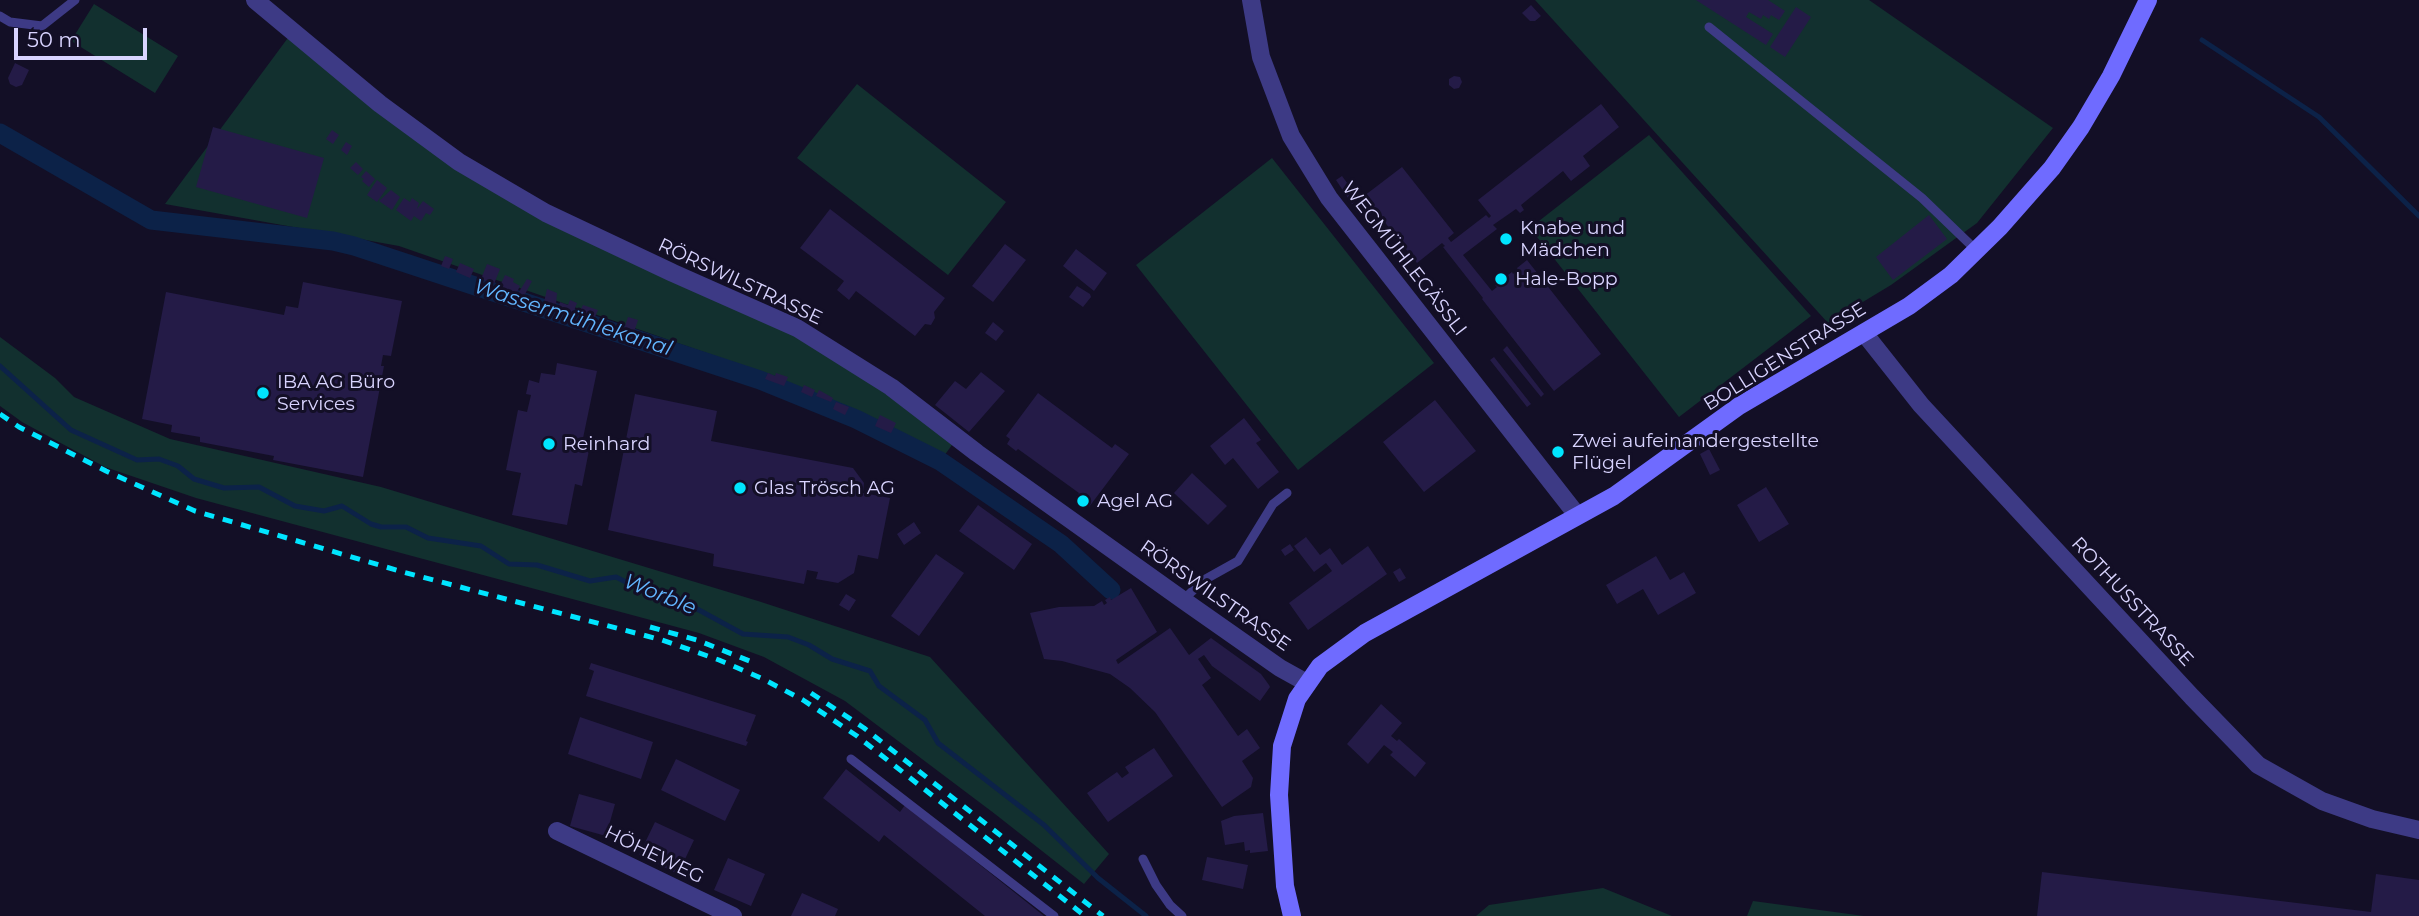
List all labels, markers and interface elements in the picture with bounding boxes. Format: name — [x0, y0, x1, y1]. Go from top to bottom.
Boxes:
scale bar — [18, 14, 150, 58]
text: 50 m — [27, 27, 81, 52]
street label: WEGMÜHLEGÄSSLI — [1337, 177, 1471, 341]
place label: Knabe und Mädchen — [1520, 217, 1625, 261]
marker: Knabe und Mädchen — [1498, 231, 1514, 247]
street label: RÖRSWILSTRASSE — [654, 234, 826, 330]
place label: Hale-Bopp — [1515, 268, 1618, 290]
marker: Hale-Bopp — [1493, 271, 1509, 287]
water label: Wassermühlekanal — [471, 274, 675, 362]
street label: BOLLIGENSTRASSE — [1700, 298, 1870, 416]
place label: IBA AG Büro Services — [277, 371, 395, 415]
marker: IBA AG Büro Services — [255, 385, 271, 401]
place label: Zwei aufeinandergestellte Flügel — [1572, 430, 1819, 474]
place label: Reinhard — [563, 433, 650, 455]
marker: Reinhard — [541, 436, 557, 452]
marker: Zwei aufeinandergestellte Flügel — [1550, 444, 1566, 460]
place label: Glas Trösch AG — [754, 477, 895, 499]
marker: Glas Trösch AG — [732, 480, 748, 496]
place label: Agel AG — [1097, 490, 1173, 512]
marker: Agel AG — [1075, 493, 1091, 509]
street label: ROTHUSSTRASSE — [2066, 533, 2198, 671]
street label: RÖRSWILSTRASSE — [1135, 535, 1295, 657]
water label: Worble — [620, 569, 700, 621]
street label: HÖHEWEG — [601, 821, 707, 889]

